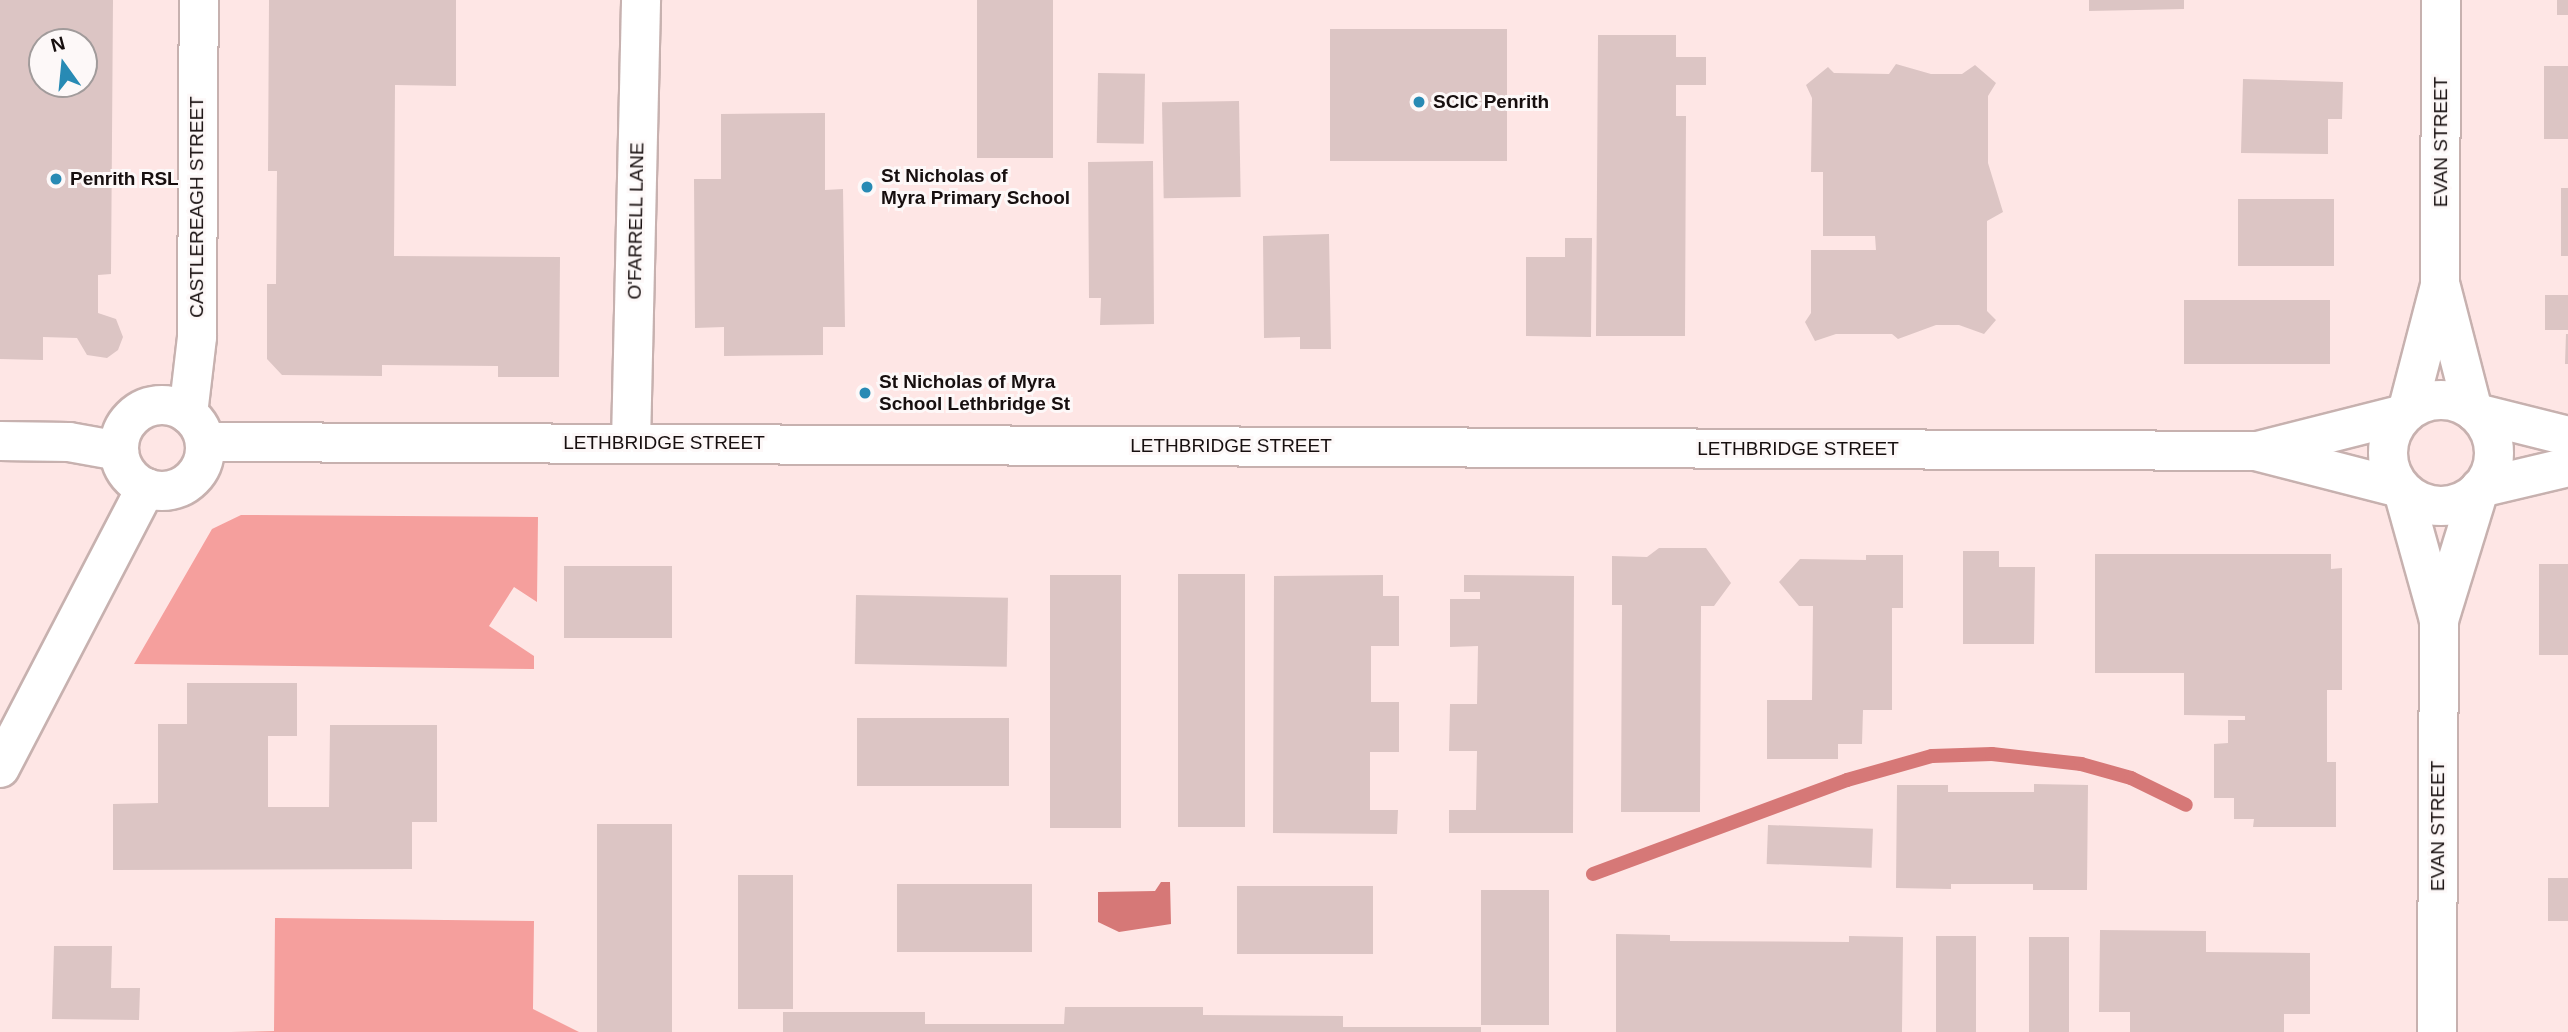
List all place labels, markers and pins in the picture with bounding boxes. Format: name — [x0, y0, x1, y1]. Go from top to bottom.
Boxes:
place label: SCIC Penrith — [1433, 91, 1549, 113]
marker: SCIC Penrith — [1411, 94, 1427, 110]
place label: St Nicholas of Myra Primary School — [881, 165, 1070, 209]
place label: Penrith RSL — [70, 168, 179, 190]
marker: Penrith RSL — [48, 171, 64, 187]
marker: St Nicholas of Myra Primary School — [859, 179, 875, 195]
place label: St Nicholas of Myra School Lethbridge St — [879, 371, 1070, 415]
marker: St Nicholas of Myra School Lethbridge St — [857, 385, 873, 401]

